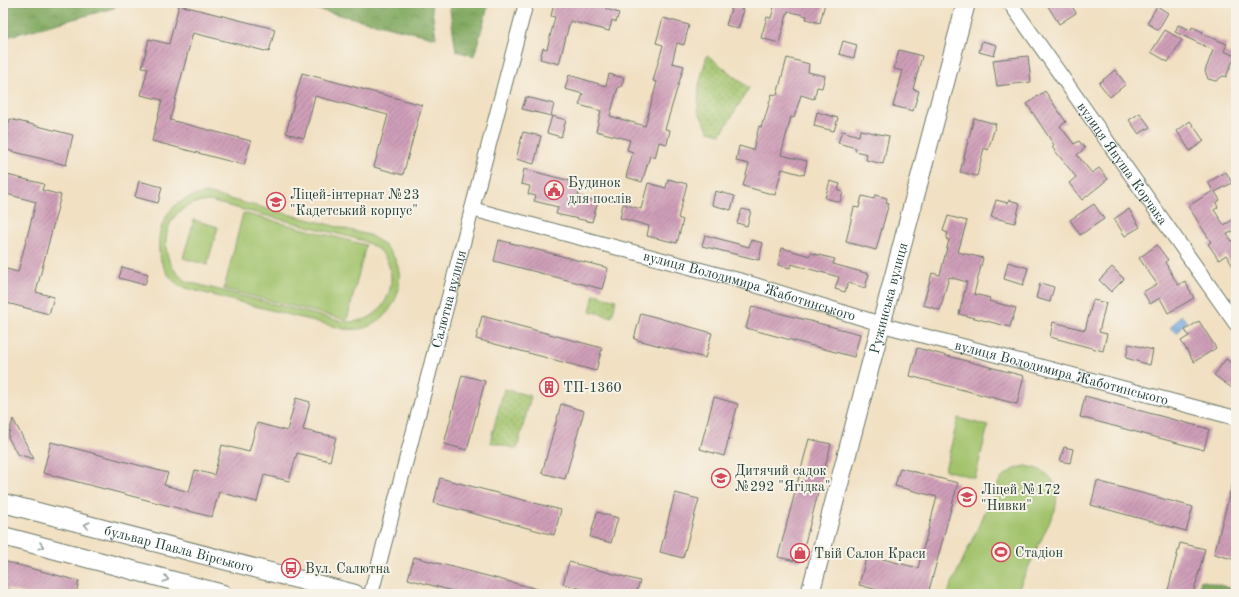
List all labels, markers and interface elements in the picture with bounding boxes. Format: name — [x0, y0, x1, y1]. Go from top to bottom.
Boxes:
street label: вулиця Януша Корчака — [1074, 100, 1170, 228]
place label: Будинок для послів — [568, 176, 632, 206]
public building icon: Будинок для послів — [543, 179, 565, 201]
place label: Ліцей-інтернат №23 "Кадетський корпус" — [290, 188, 420, 218]
school or university icon: Ліцей-інтернат №23 "Кадетський корпус" — [265, 191, 287, 213]
street label: Ружинська вулиця — [868, 241, 910, 356]
street label: Салютна вулиця — [430, 249, 469, 350]
street label: вулиця Володимира Жаботинського — [642, 249, 857, 324]
street label: вулиця Володимира Жаботинського — [953, 338, 1170, 408]
building icon: ТП-1360 — [538, 376, 560, 398]
place label: ТП-1360 — [563, 381, 622, 395]
place label: Дитячий садок №292 "Ягідка" — [735, 464, 830, 494]
school or university icon: Дитячий садок №292 "Ягідка" — [710, 467, 732, 489]
place label: Ліцей №172 "Нивки" — [981, 483, 1061, 513]
school or university icon: Ліцей №172 "Нивки" — [956, 486, 978, 508]
one-way arrow — [84, 521, 91, 530]
street label: бульвар Павла Вірського — [103, 524, 255, 576]
one-way arrow — [37, 541, 44, 549]
sports icon: Стадіон — [990, 541, 1012, 563]
shop icon: Твій Салон Краси — [789, 542, 811, 564]
place label: Стадіон — [1015, 546, 1063, 560]
place label: Твій Салон Краси — [814, 547, 926, 561]
bus stop icon: Вул. Салютна — [280, 557, 302, 579]
place label: Вул. Салютна — [305, 562, 390, 576]
one-way arrow — [163, 574, 170, 583]

